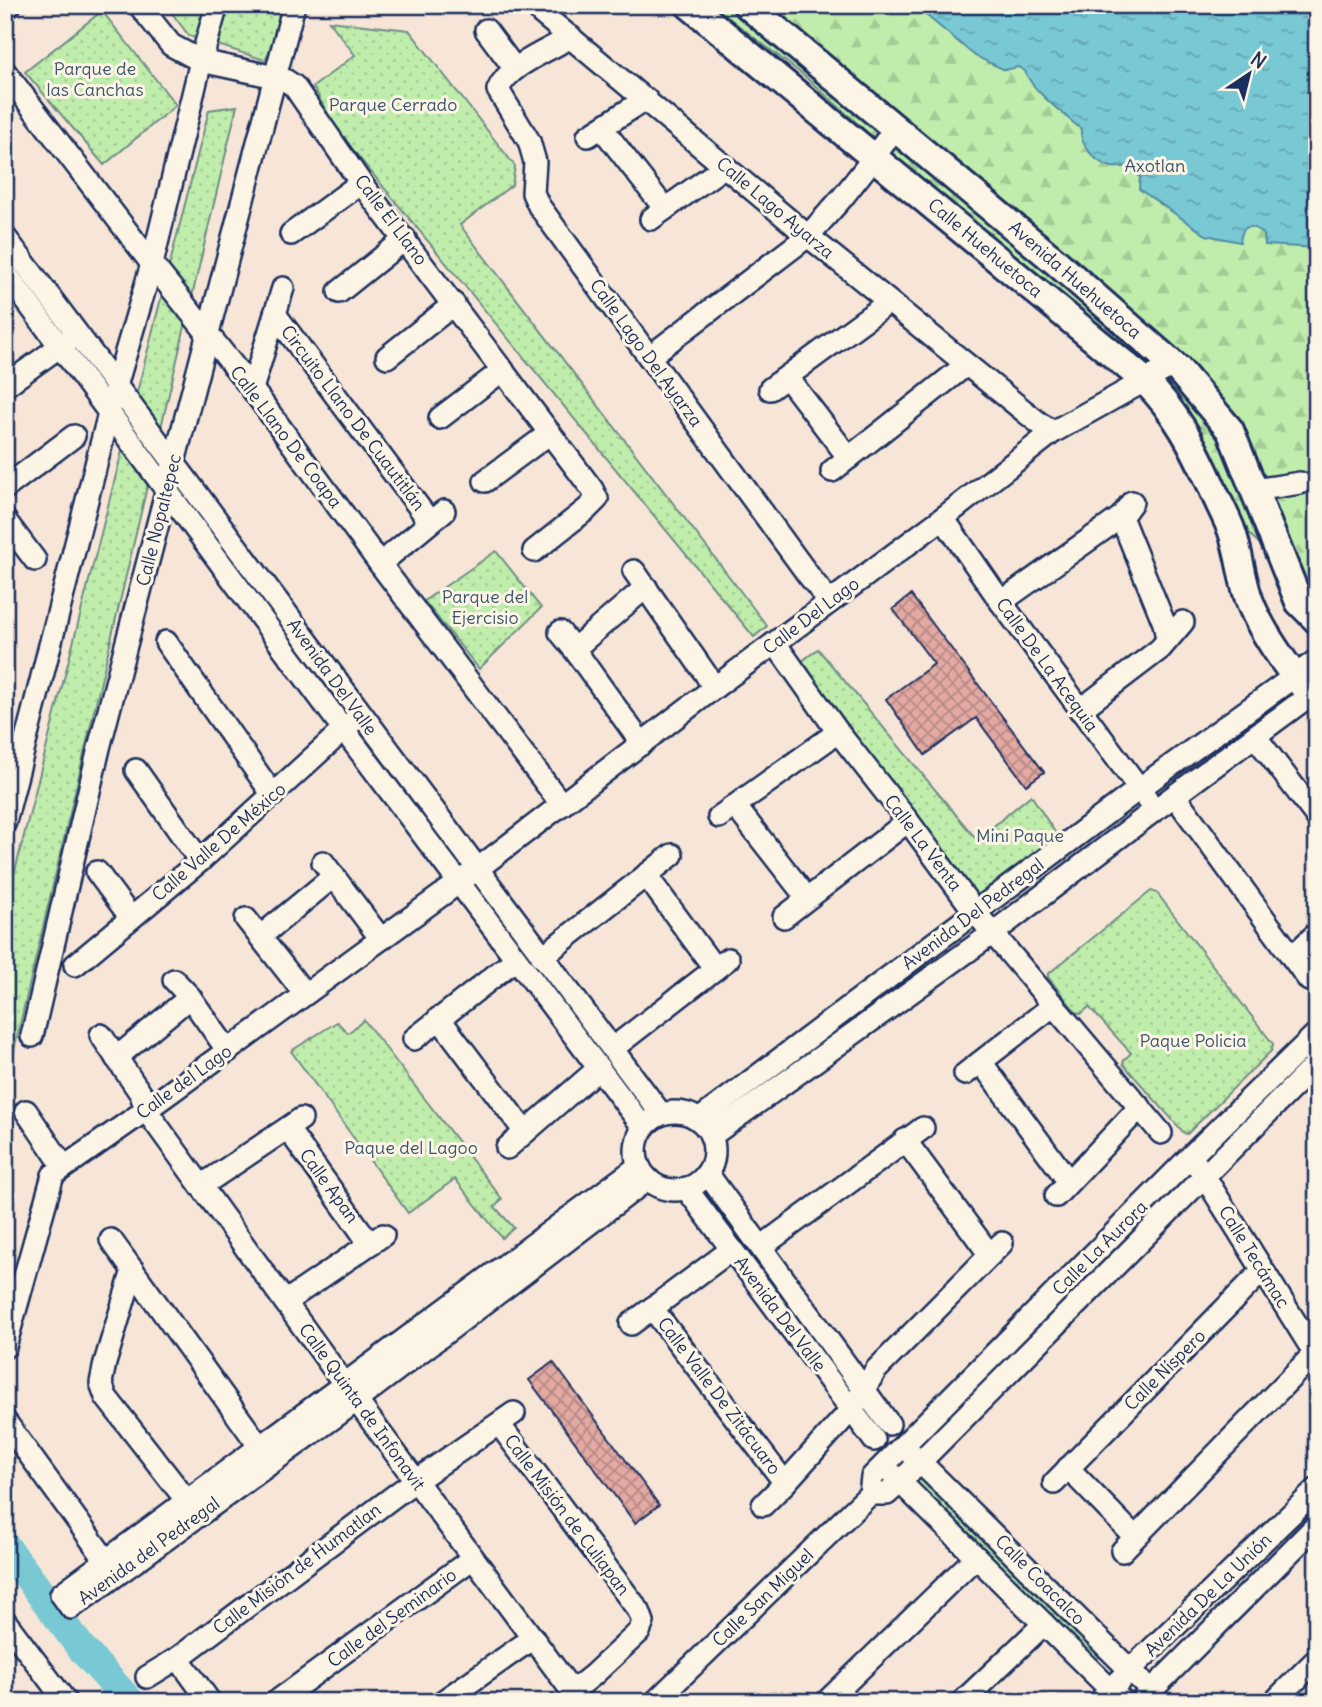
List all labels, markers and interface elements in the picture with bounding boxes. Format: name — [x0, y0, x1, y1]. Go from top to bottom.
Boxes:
north arrow — [1214, 38, 1284, 108]
text: N — [1246, 46, 1271, 74]
park label: Parque de las Canchas — [46, 57, 144, 101]
park label: Parque Cerrado — [329, 93, 457, 116]
street label: Calle Lago Ayarza — [712, 152, 839, 264]
park label: Axotlan — [1125, 154, 1185, 177]
street label: Calle El Llano — [350, 170, 433, 270]
street label: Calle Huehuetoca — [923, 193, 1047, 302]
street label: Avenida Huehuetoca — [1004, 216, 1146, 344]
street label: Calle Lago Del Ayarza — [585, 274, 708, 431]
street label: Circuito Llano De Cuautitlán — [276, 320, 431, 515]
street label: Calle Llano De Coapa — [225, 361, 347, 512]
street label: Calle Nopaltepec — [131, 451, 186, 588]
street label: Calle Del Lago — [758, 572, 863, 659]
park label: Parque del Ejercisio — [442, 585, 528, 629]
street label: Calle De La Acequia — [991, 593, 1104, 736]
street label: Avenida Del Valle — [282, 614, 383, 740]
street label: Calle Valle De México — [147, 777, 290, 906]
street label: Calle La Venta — [880, 790, 967, 896]
park label: Mini Paque — [976, 824, 1064, 847]
street label: Avenida Del Pedregal — [897, 853, 1048, 974]
park label: Paque Policia — [1139, 1029, 1247, 1052]
street label: Calle del Lago — [131, 1039, 236, 1124]
park label: Paque del Lagoo — [344, 1136, 478, 1159]
street label: Calle Apan — [295, 1144, 364, 1227]
street label: Calle La Aurora — [1047, 1195, 1152, 1300]
street label: Calle Tecámac — [1214, 1201, 1295, 1312]
street label: Avenida Del Valle — [729, 1251, 831, 1376]
street label: Calle Valle De Zitácuaro — [653, 1312, 786, 1479]
street label: Calle Quinta de Infonavit — [294, 1319, 431, 1495]
street label: Calle Níspero — [1119, 1324, 1210, 1415]
street label: Calle Misión de Culiapan — [499, 1430, 635, 1600]
street label: Avenida del Pedregal — [73, 1492, 224, 1610]
street label: Calle Misión de Humatlan — [208, 1498, 385, 1639]
street label: Avenida De La Unión — [1139, 1528, 1276, 1661]
street label: Calle Coacalco — [990, 1530, 1090, 1630]
street label: Calle San Miguel — [707, 1544, 818, 1652]
street label: Calle del Seminario — [323, 1563, 461, 1672]

